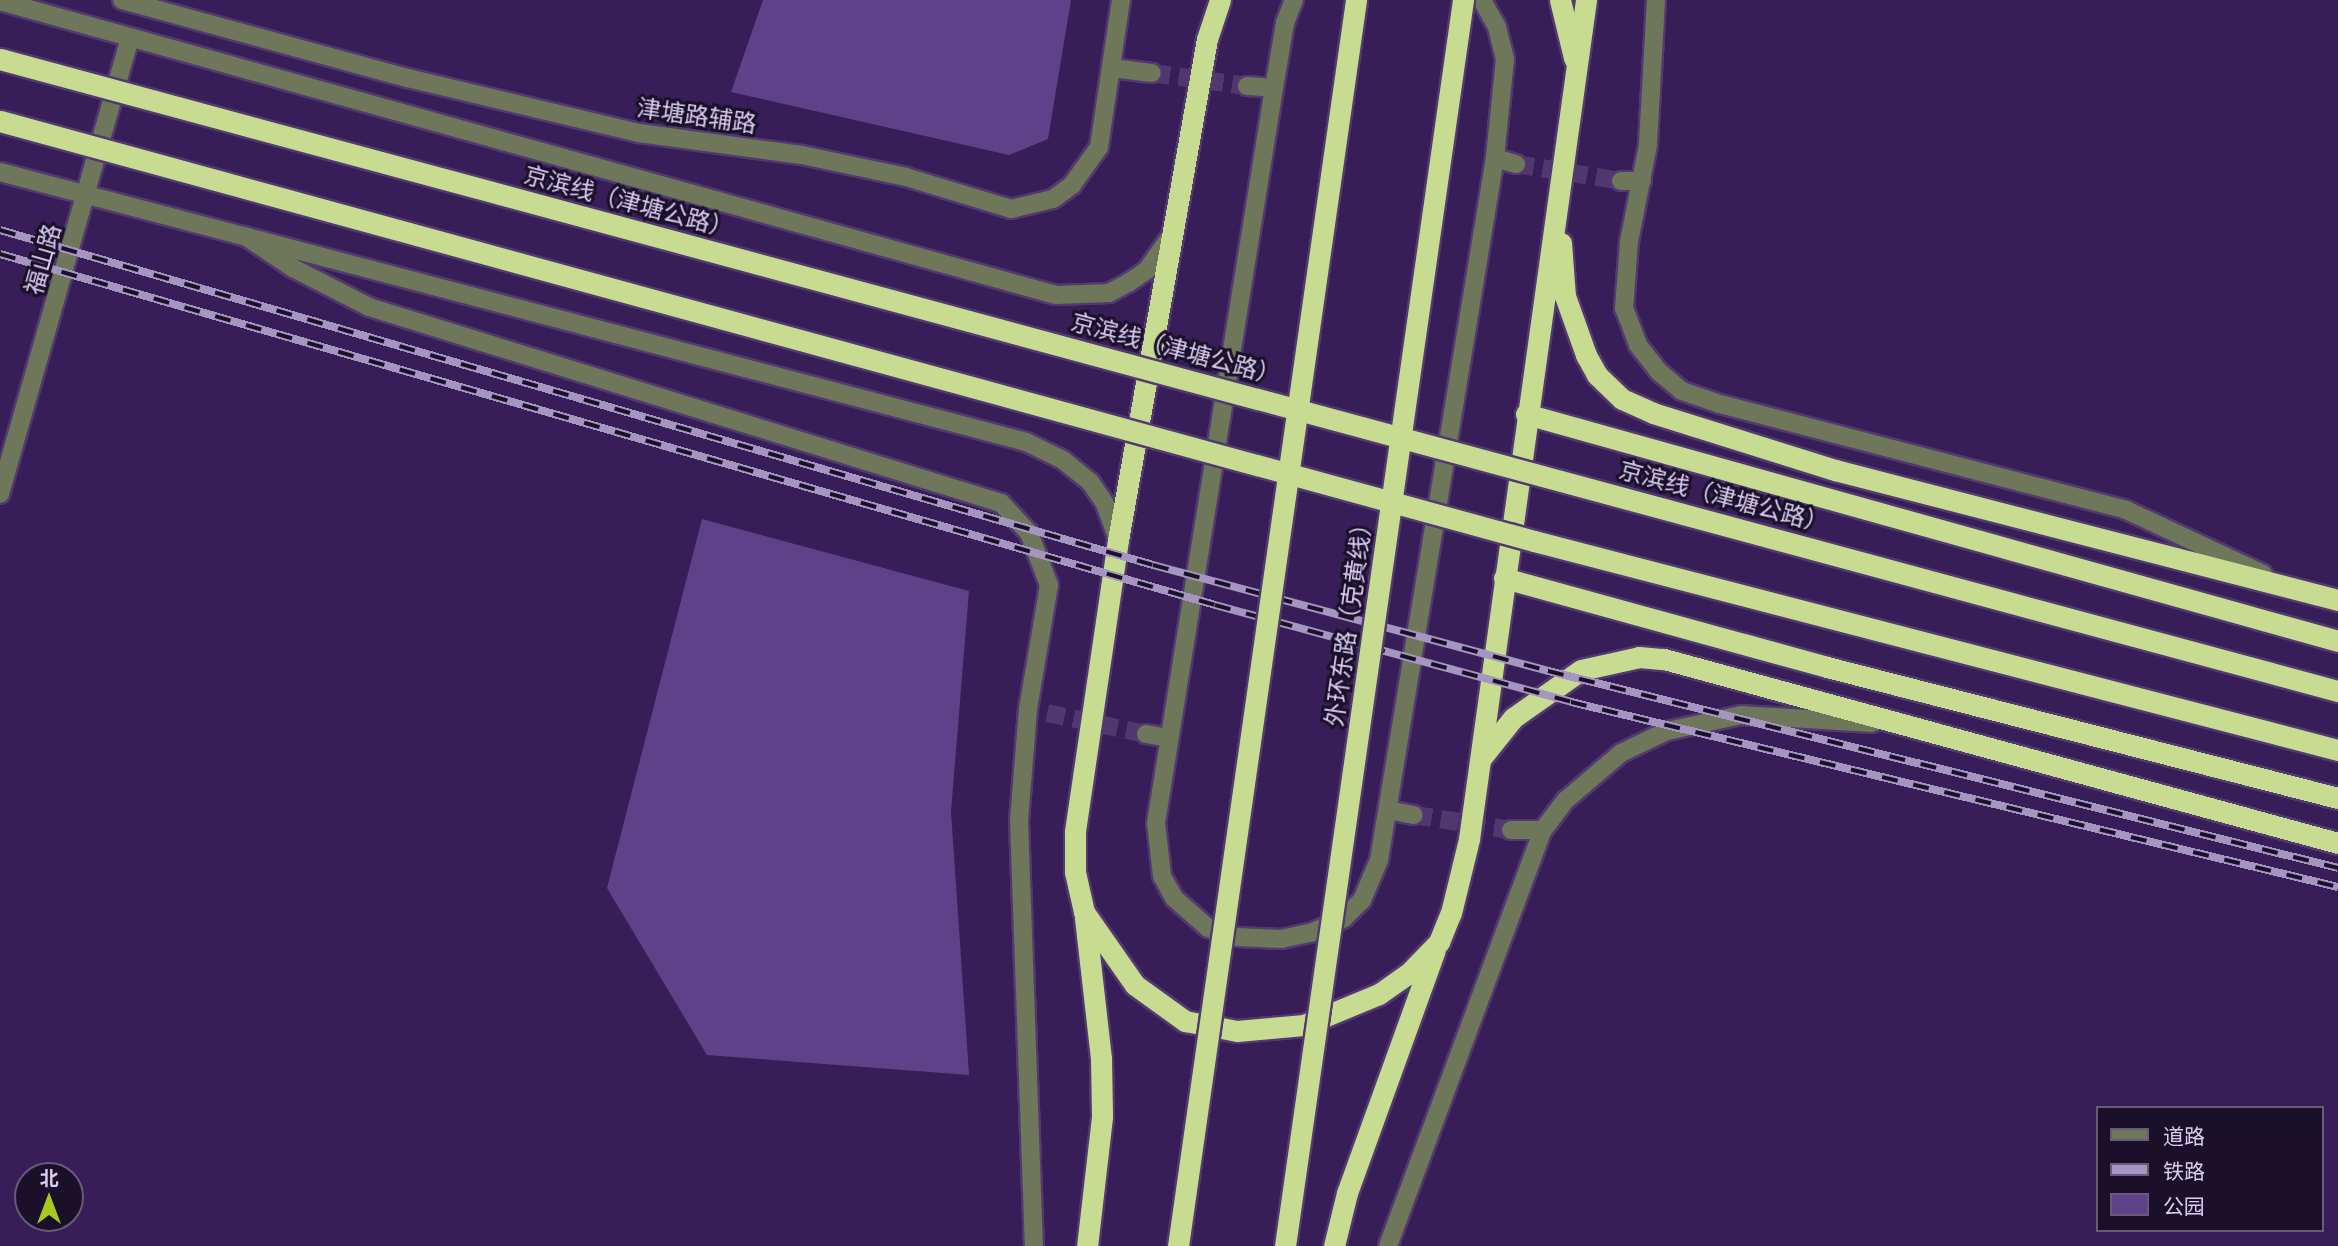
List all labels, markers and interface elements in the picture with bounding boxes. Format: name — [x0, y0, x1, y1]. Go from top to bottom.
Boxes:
street label: 津塘路辅路 — [636, 92, 758, 138]
street label: 京滨线（津塘公路） — [521, 159, 737, 243]
street label: 福山路 — [18, 220, 66, 298]
street label: 京滨线（津塘公路） — [1068, 306, 1284, 390]
street label: 京滨线（津塘公路） — [1616, 454, 1832, 538]
street label: 外环东路（克黄线） — [1319, 510, 1377, 728]
legend — [2096, 1106, 2324, 1232]
text: 道路 — [2163, 1122, 2205, 1150]
text: 铁路 — [2163, 1157, 2205, 1185]
north arrow — [14, 1162, 84, 1232]
text: 北 — [39, 1165, 59, 1191]
text: 公园 — [2163, 1192, 2205, 1220]

